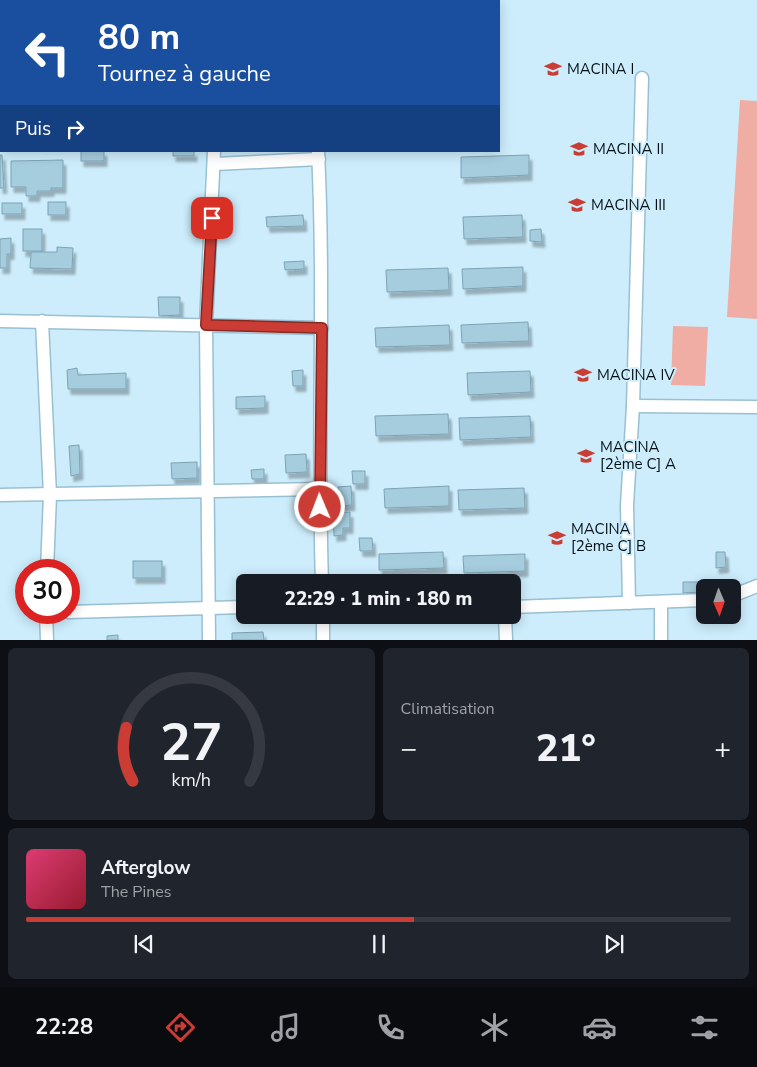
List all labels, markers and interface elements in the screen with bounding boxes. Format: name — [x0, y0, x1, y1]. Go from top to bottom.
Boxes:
text: 80 m — [98, 14, 180, 61]
icon: left — [15, 20, 80, 85]
text: Tournez à gauche — [98, 59, 271, 89]
school or university icon: MACINA I — [543, 59, 563, 79]
place label: MACINA I — [567, 59, 634, 79]
icon: right — [61, 115, 89, 143]
text: Puis — [15, 116, 51, 142]
school or university icon: MACINA II — [569, 139, 589, 159]
place label: MACINA II — [593, 139, 664, 159]
school or university icon: MACINA III — [567, 195, 587, 215]
place label: MACINA III — [591, 195, 666, 215]
pin — [191, 197, 233, 239]
icon: arrive — [198, 204, 226, 232]
school or university icon: MACINA IV — [573, 365, 593, 385]
place label: MACINA IV — [597, 365, 675, 385]
place label: MACINA [2ème C] A — [600, 437, 676, 474]
school or university icon: MACINA [2ème C] A — [576, 446, 596, 466]
position arrow — [293, 480, 345, 532]
place label: MACINA [2ème C] B — [571, 519, 646, 556]
school or university icon: MACINA [2ème C] B — [547, 528, 567, 548]
speed limit sign: 30 — [15, 559, 80, 624]
north arrow — [696, 579, 741, 624]
map controls — [696, 579, 741, 624]
text: 22:29 · 1 min · 180 m — [285, 586, 472, 612]
text: Climatisation — [401, 698, 495, 720]
text: 27 — [160, 707, 222, 778]
text: 21° — [536, 723, 596, 774]
text: − — [401, 730, 417, 768]
text: + — [714, 730, 731, 768]
text: km/h — [172, 768, 211, 792]
text: Afterglow — [101, 855, 191, 881]
text: The Pines — [101, 881, 171, 903]
icon: previous — [130, 930, 158, 958]
icon: pause — [365, 930, 393, 958]
icon: next — [600, 930, 628, 958]
icon: directions — [163, 1010, 198, 1045]
icon: music — [268, 1010, 303, 1045]
icon: phone — [373, 1010, 408, 1045]
icon: climate — [477, 1010, 512, 1045]
icon: car — [582, 1010, 617, 1045]
icon: filters — [687, 1010, 722, 1045]
text: 22:28 — [35, 1012, 93, 1042]

